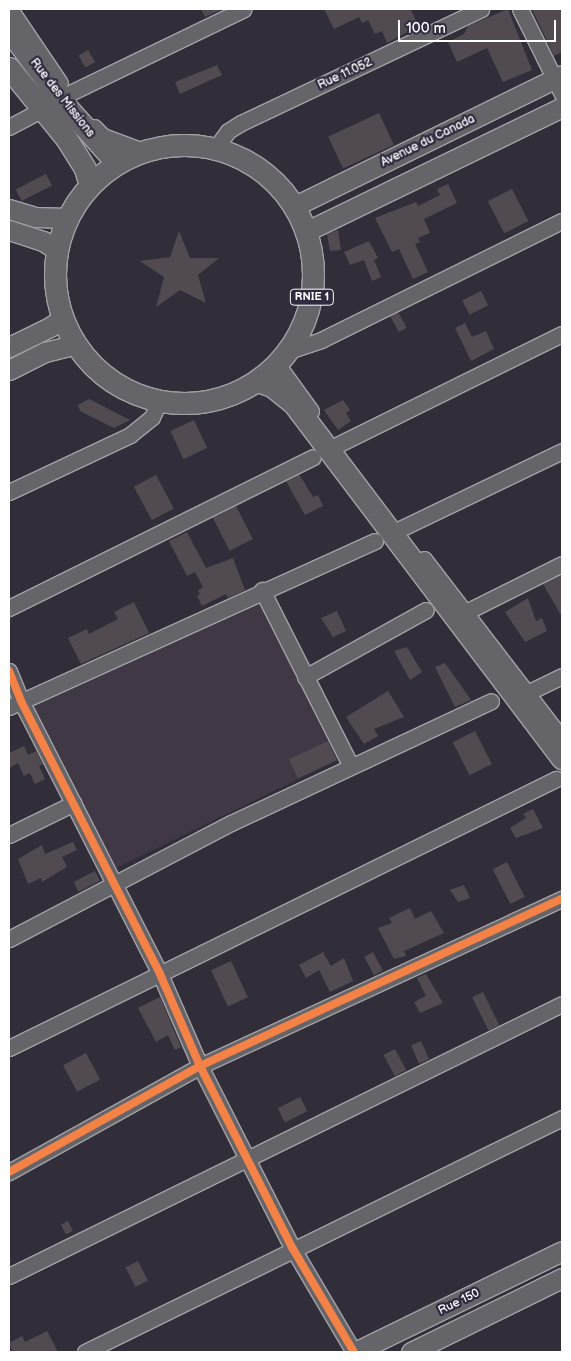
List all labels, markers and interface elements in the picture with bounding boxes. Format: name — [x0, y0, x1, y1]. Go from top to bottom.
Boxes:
scale bar — [401, 10, 558, 42]
text: 100 m — [406, 19, 446, 38]
street label: Rue 11.052 — [316, 55, 374, 93]
street label: Rue des Missions — [27, 56, 97, 140]
street label: Avenue du Canada — [379, 112, 477, 170]
road number: RNIE 1 — [290, 288, 334, 306]
street label: Rue 150 — [436, 1286, 482, 1318]

